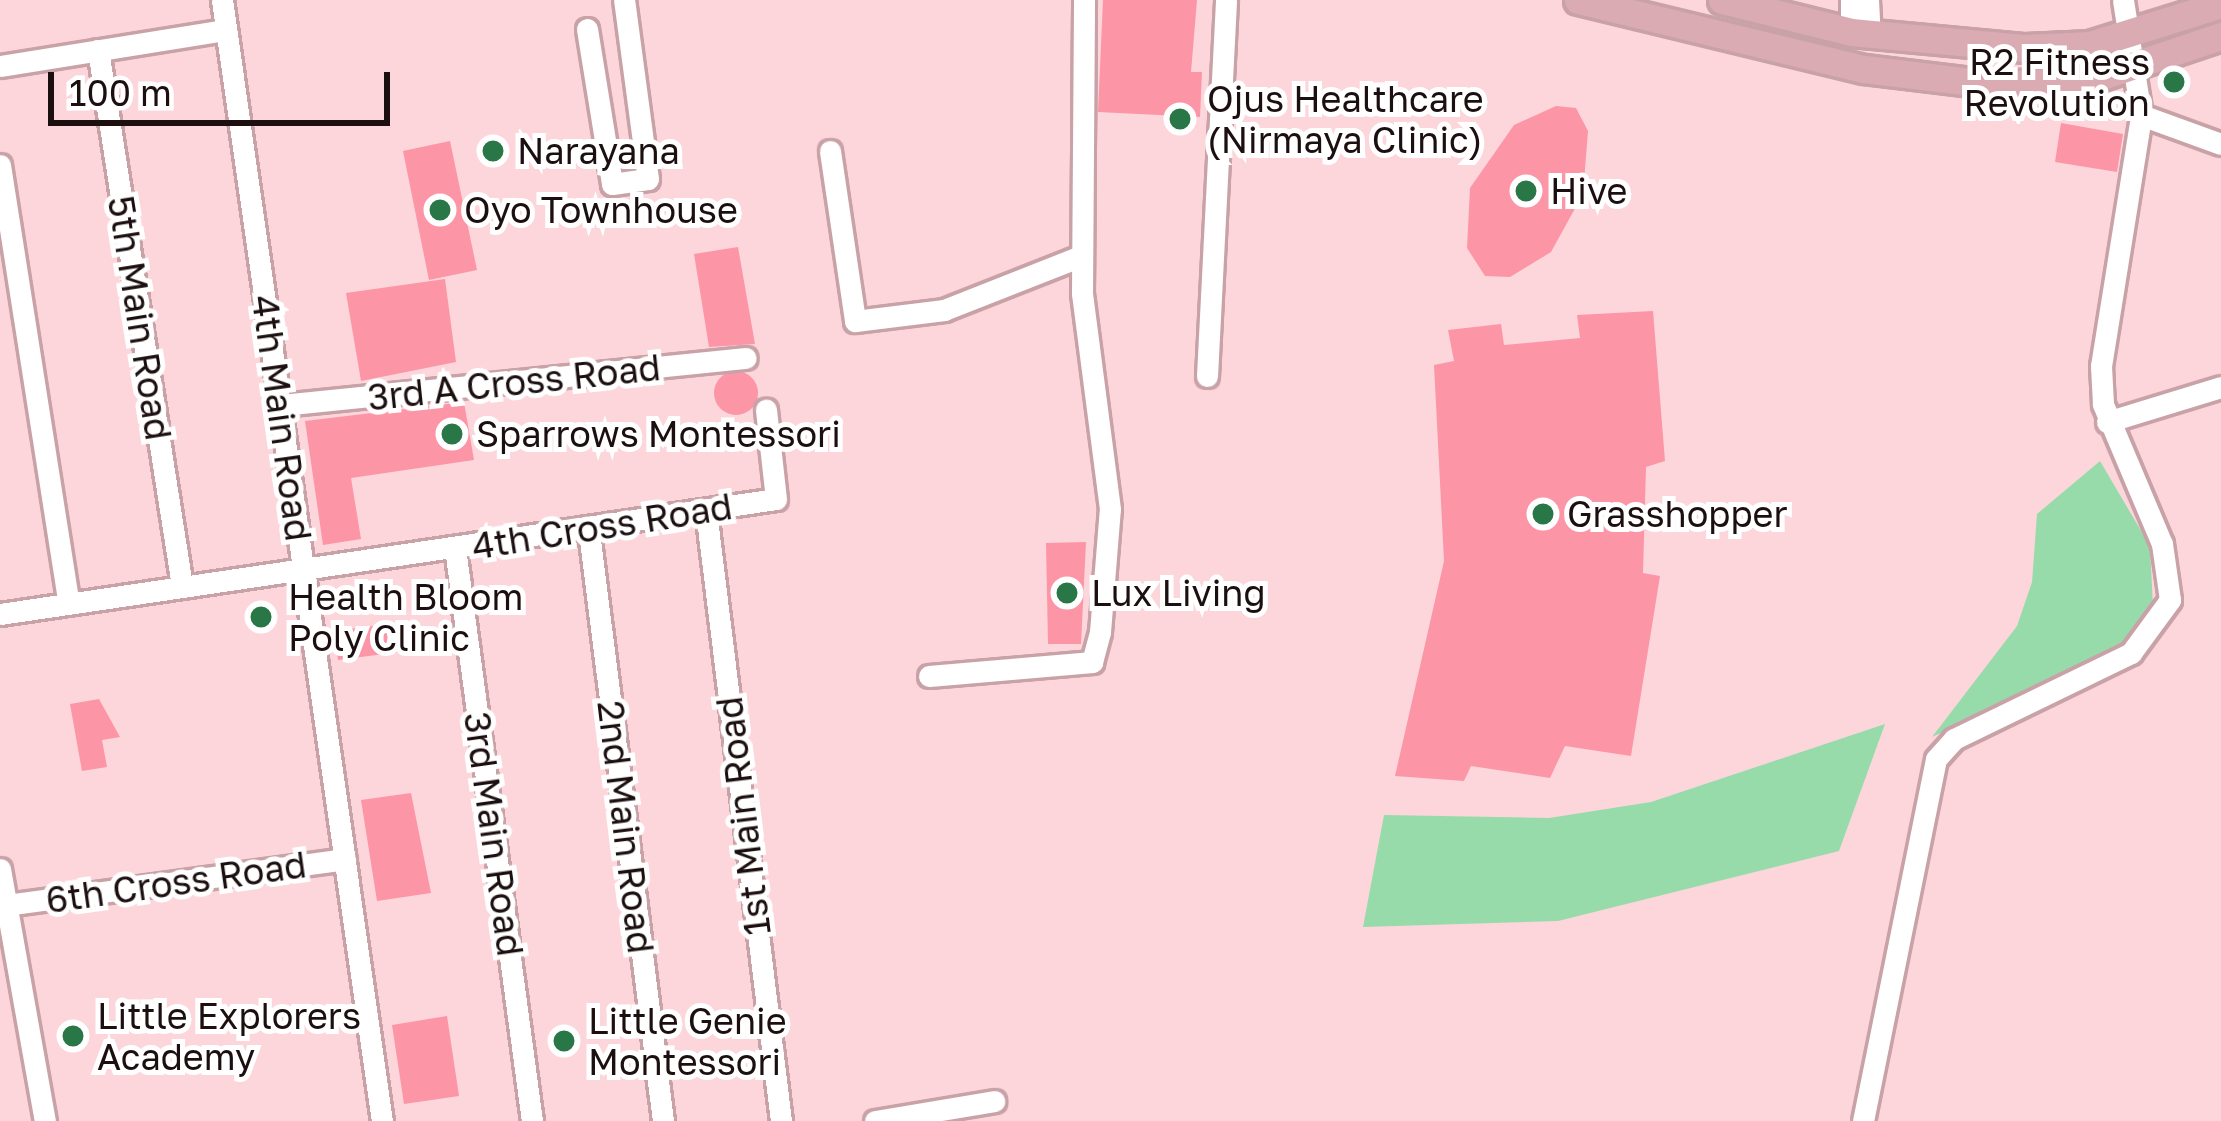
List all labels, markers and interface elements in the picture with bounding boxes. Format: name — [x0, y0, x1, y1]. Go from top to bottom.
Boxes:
place label: R2 Fitness Revolution — [1964, 39, 2150, 124]
scale bar — [54, 48, 396, 122]
marker: R2 Fitness Revolution — [2161, 69, 2187, 95]
text: 100 m — [69, 71, 172, 114]
place label: Ojus Healthcare (Nirmaya Clinic) — [1207, 76, 1484, 161]
marker: Ojus Healthcare (Nirmaya Clinic) — [1164, 103, 1196, 135]
place label: Narayana — [517, 129, 680, 173]
marker: Narayana — [480, 138, 506, 164]
place label: Hive — [1550, 169, 1627, 213]
marker: Hive — [1513, 178, 1539, 204]
place label: Oyo Townhouse — [464, 188, 738, 232]
street label: 5th Main Road — [99, 193, 181, 443]
marker: Oyo Townhouse — [427, 197, 453, 223]
street label: 4th Main Road — [243, 292, 321, 544]
street label: 3rd A Cross Road — [365, 345, 663, 419]
place label: Sparrows Montessori — [476, 412, 841, 456]
marker: Sparrows Montessori — [439, 421, 465, 447]
street label: 4th Cross Road — [469, 484, 735, 568]
place label: Grasshopper — [1567, 492, 1787, 536]
marker: Grasshopper — [1530, 501, 1556, 527]
place label: Lux Living — [1091, 571, 1266, 615]
place label: Health Bloom Poly Clinic — [288, 574, 523, 659]
marker: Lux Living — [1054, 580, 1080, 606]
marker: Health Bloom Poly Clinic — [245, 601, 277, 633]
street label: 1st Main Road — [707, 694, 779, 938]
street label: 2nd Main Road — [589, 698, 663, 956]
street label: 3rd Main Road — [455, 709, 533, 959]
street label: 6th Cross Road — [43, 842, 309, 922]
place label: Little Explorers Academy — [97, 993, 361, 1078]
place label: Little Genie Montessori — [588, 998, 787, 1083]
marker: Little Explorers Academy — [60, 1023, 86, 1049]
marker: Little Genie Montessori — [551, 1028, 577, 1054]

